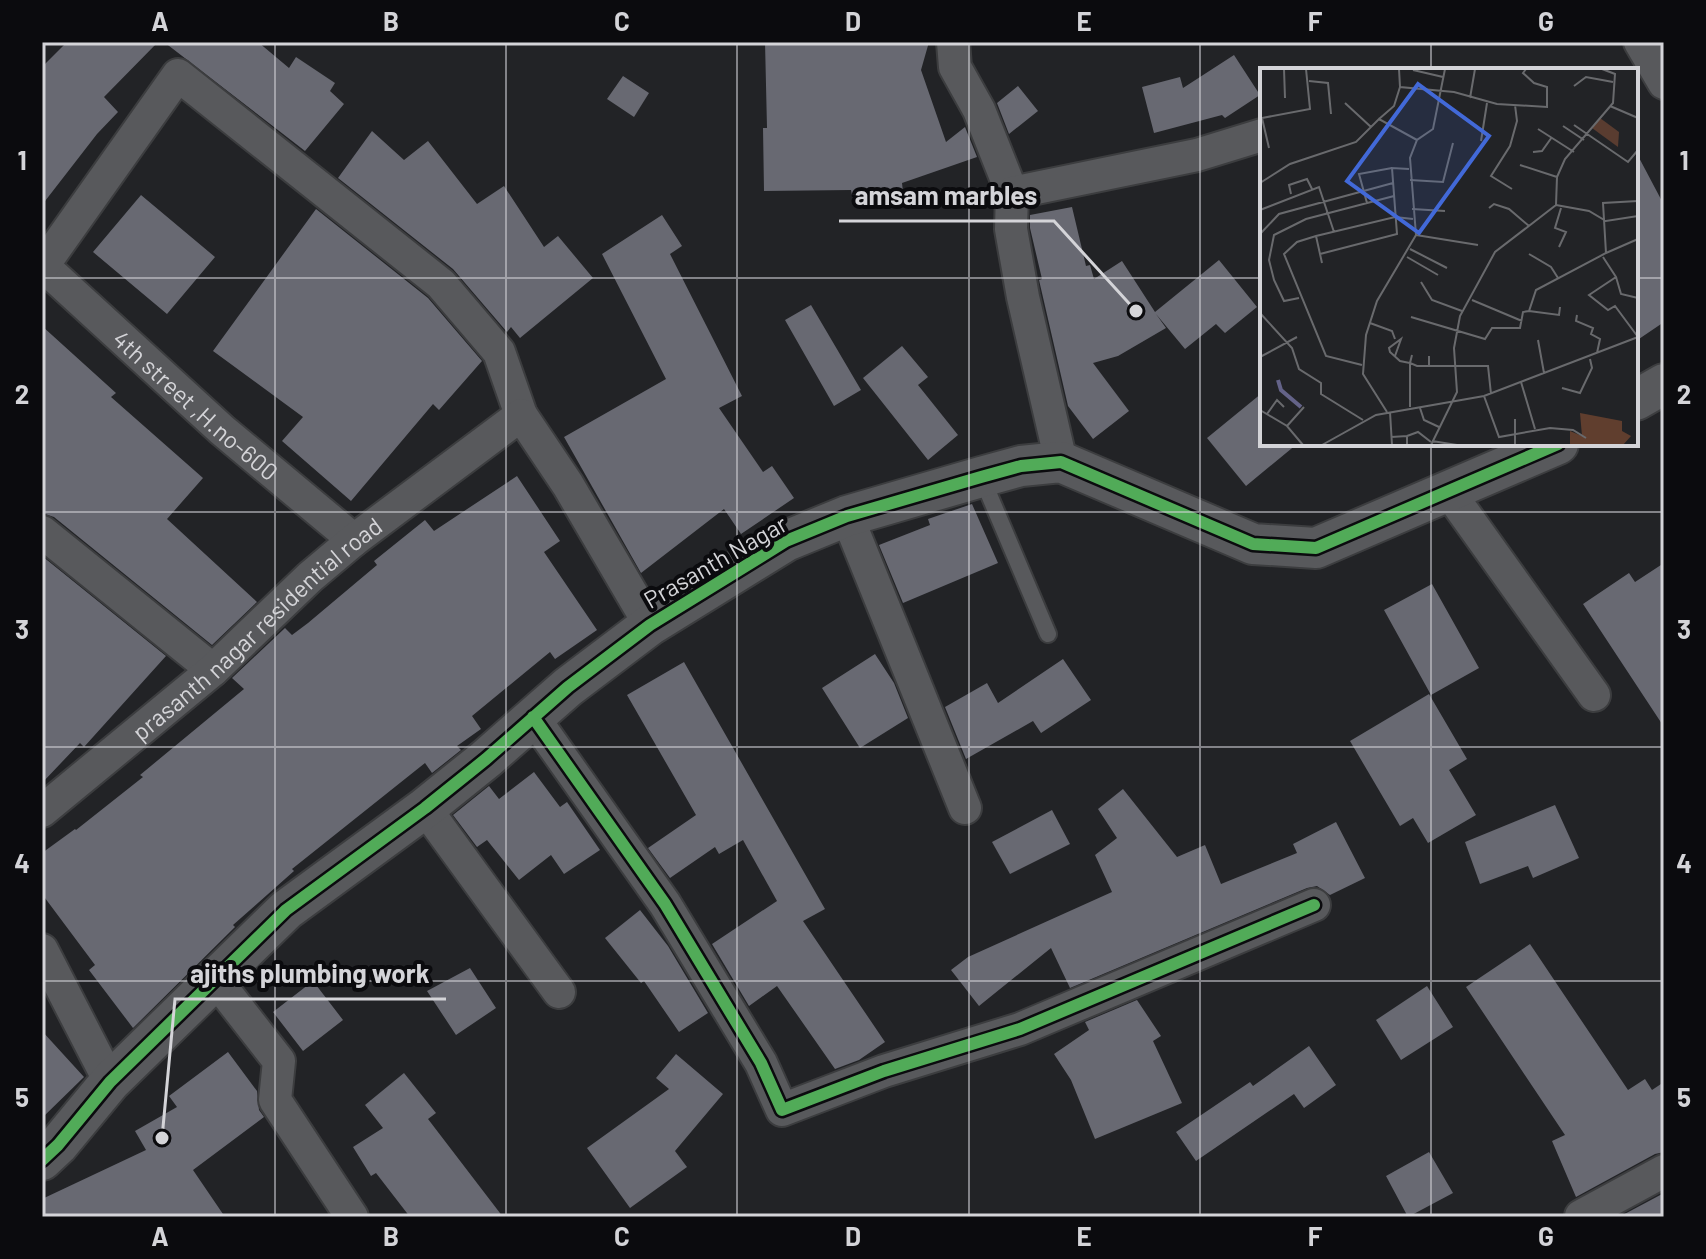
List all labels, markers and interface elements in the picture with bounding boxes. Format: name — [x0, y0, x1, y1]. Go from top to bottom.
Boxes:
text: A — [151, 5, 169, 36]
text: B — [383, 5, 399, 36]
text: C — [614, 5, 630, 36]
text: D — [845, 5, 861, 36]
text: E — [1076, 5, 1092, 36]
text: F — [1308, 5, 1323, 36]
text: G — [1538, 5, 1554, 36]
inset map — [1260, 68, 1638, 446]
text: 1 — [17, 144, 27, 175]
text: 1 — [1679, 144, 1689, 175]
callout: amsam marbles — [839, 171, 1054, 221]
text: amsam marbles — [855, 179, 1037, 210]
street label: 4th street ,H.no-600 — [108, 324, 285, 486]
text: 2 — [15, 378, 29, 409]
text: 2 — [1677, 378, 1691, 409]
street label: Prasanth Nagar — [638, 508, 792, 614]
street label: prasanth nagar residential road — [125, 510, 387, 746]
text: 3 — [15, 613, 29, 644]
text: 3 — [1677, 613, 1691, 644]
text: 4 — [14, 847, 30, 878]
text: 4 — [1676, 847, 1692, 878]
callout: ajiths plumbing work — [175, 949, 446, 999]
text: ajiths plumbing work — [190, 957, 430, 988]
text: 5 — [15, 1081, 29, 1112]
text: 5 — [1677, 1081, 1691, 1112]
text: A — [151, 1220, 169, 1251]
text: B — [383, 1220, 399, 1251]
text: C — [614, 1220, 630, 1251]
text: D — [845, 1220, 861, 1251]
text: E — [1076, 1220, 1092, 1251]
text: F — [1308, 1220, 1323, 1251]
text: G — [1538, 1220, 1554, 1251]

